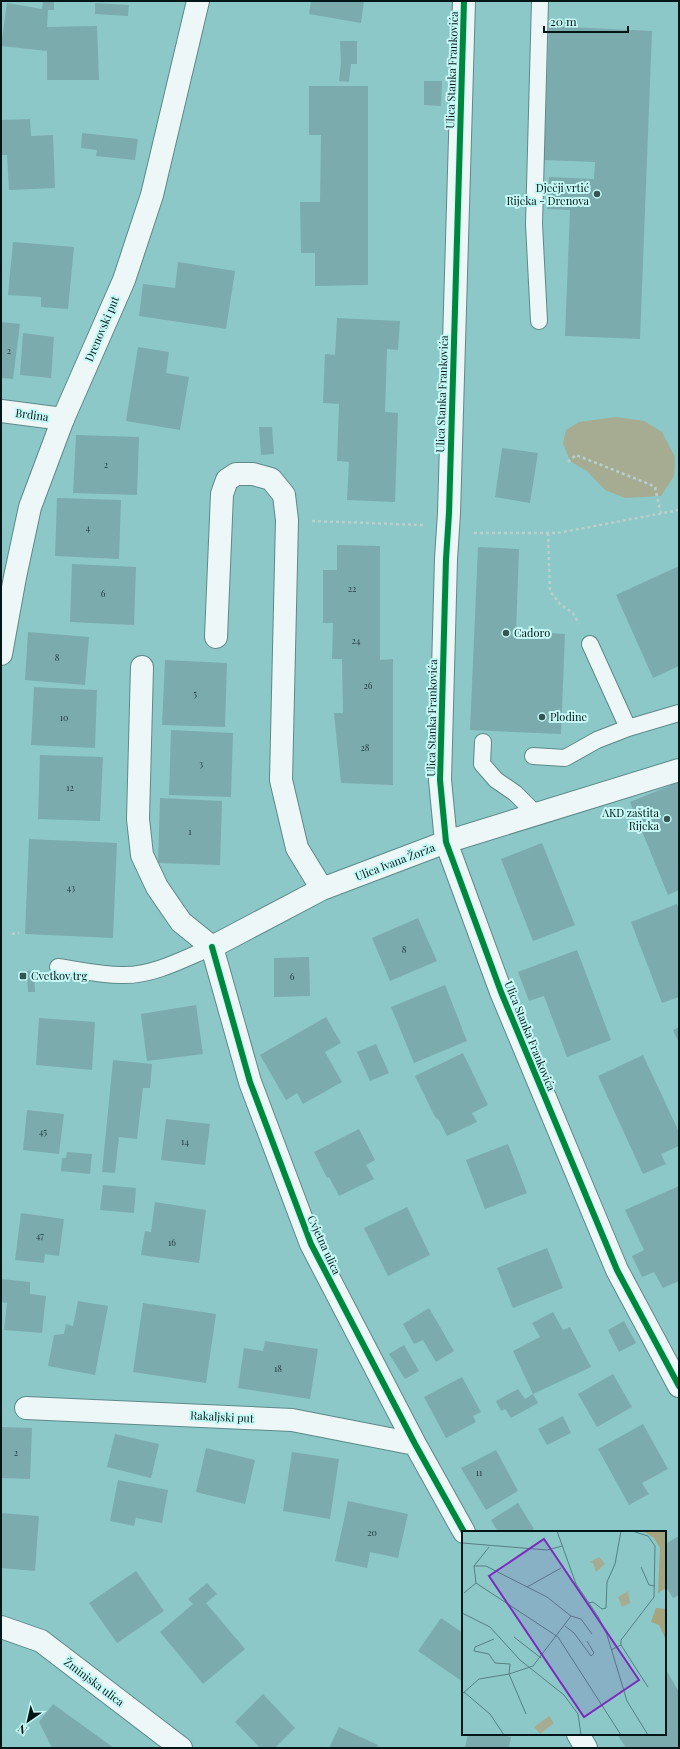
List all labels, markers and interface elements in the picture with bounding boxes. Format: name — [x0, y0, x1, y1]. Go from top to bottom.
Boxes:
scale bar — [544, 8, 628, 34]
street label: Ulica Stanka Frankovića — [442, 11, 461, 129]
text: 20 m — [550, 13, 577, 29]
place label: Dječji vrtić Rijeka - Drenova — [506, 180, 590, 208]
marker: Dječji vrtić Rijeka - Drenova — [592, 189, 602, 199]
street label: Drenovski put — [81, 294, 122, 364]
street label: Ulica Stanka Frankovića — [432, 335, 451, 453]
house number: 2 — [7, 344, 11, 356]
street label: Brdina — [15, 405, 50, 424]
house number: 2 — [104, 458, 108, 470]
house number: 4 — [86, 521, 91, 533]
house number: 22 — [348, 582, 356, 594]
house number: 6 — [101, 587, 106, 599]
place label: Cadoro — [514, 625, 550, 640]
marker: Cadoro — [501, 628, 511, 638]
house number: 24 — [352, 634, 361, 646]
house number: 8 — [55, 651, 60, 663]
street label: Ulica Stanka Frankovića — [423, 659, 440, 777]
house number: 26 — [364, 679, 373, 691]
house number: 5 — [193, 687, 197, 699]
place label: Plodine — [550, 709, 588, 724]
house number: 10 — [60, 711, 68, 723]
marker: Plodine — [537, 712, 547, 722]
house number: 28 — [361, 741, 370, 753]
house number: 3 — [199, 757, 203, 769]
house number: 12 — [66, 781, 74, 793]
place label: AKD zaštita Rijeka — [601, 805, 660, 833]
marker: AKD zaštita Rijeka — [662, 814, 672, 824]
house number: 1 — [188, 825, 192, 837]
street label: Ulica Ivana Žorža — [353, 839, 437, 884]
house number: 43 — [67, 881, 75, 893]
house number: 8 — [402, 943, 407, 955]
place label: Cvetkov trg — [31, 968, 87, 983]
house number: 6 — [290, 970, 295, 982]
marker: Cvetkov trg — [18, 971, 28, 981]
street label: Ulica Stanka Frankovića — [502, 979, 560, 1094]
house number: 45 — [39, 1125, 47, 1137]
house number: 14 — [181, 1135, 189, 1147]
street label: Cvjetna ulica — [304, 1213, 345, 1277]
house number: 47 — [36, 1229, 44, 1241]
house number: 16 — [168, 1236, 176, 1248]
house number: 18 — [274, 1362, 282, 1374]
street label: Rakaljski put — [190, 1407, 254, 1426]
house number: 2 — [14, 1446, 18, 1458]
house number: 11 — [476, 1466, 483, 1478]
house number: 20 — [367, 1526, 377, 1538]
inset map — [462, 1531, 666, 1735]
street label: Žminjska ulica — [61, 1654, 128, 1709]
north arrow — [8, 1701, 48, 1741]
text: N — [15, 1721, 30, 1738]

